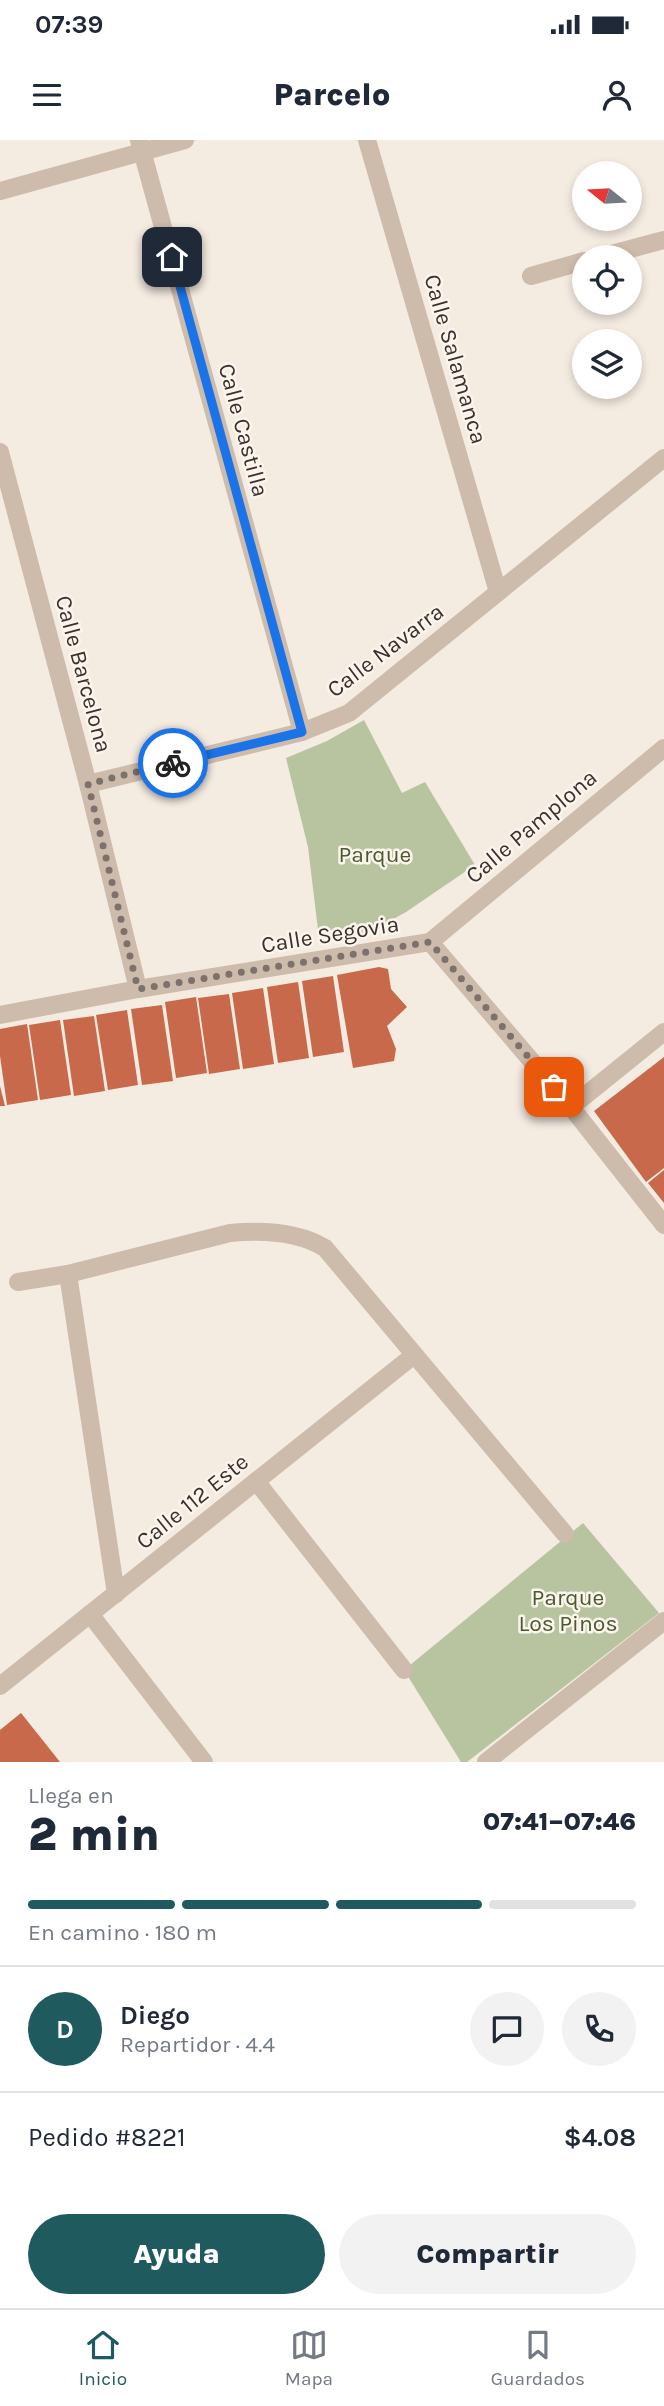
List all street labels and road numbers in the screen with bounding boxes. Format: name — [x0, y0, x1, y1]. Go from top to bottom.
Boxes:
street label: Calle Salamanca — [418, 271, 493, 447]
street label: Calle Castilla — [213, 361, 274, 500]
street label: Calle Barcelona — [50, 593, 117, 756]
street label: Calle Navarra — [322, 598, 449, 703]
street label: Calle Pamplona — [460, 764, 602, 889]
street label: Calle Segovia — [259, 910, 401, 959]
street label: Calle 112 Este — [131, 1448, 254, 1555]

